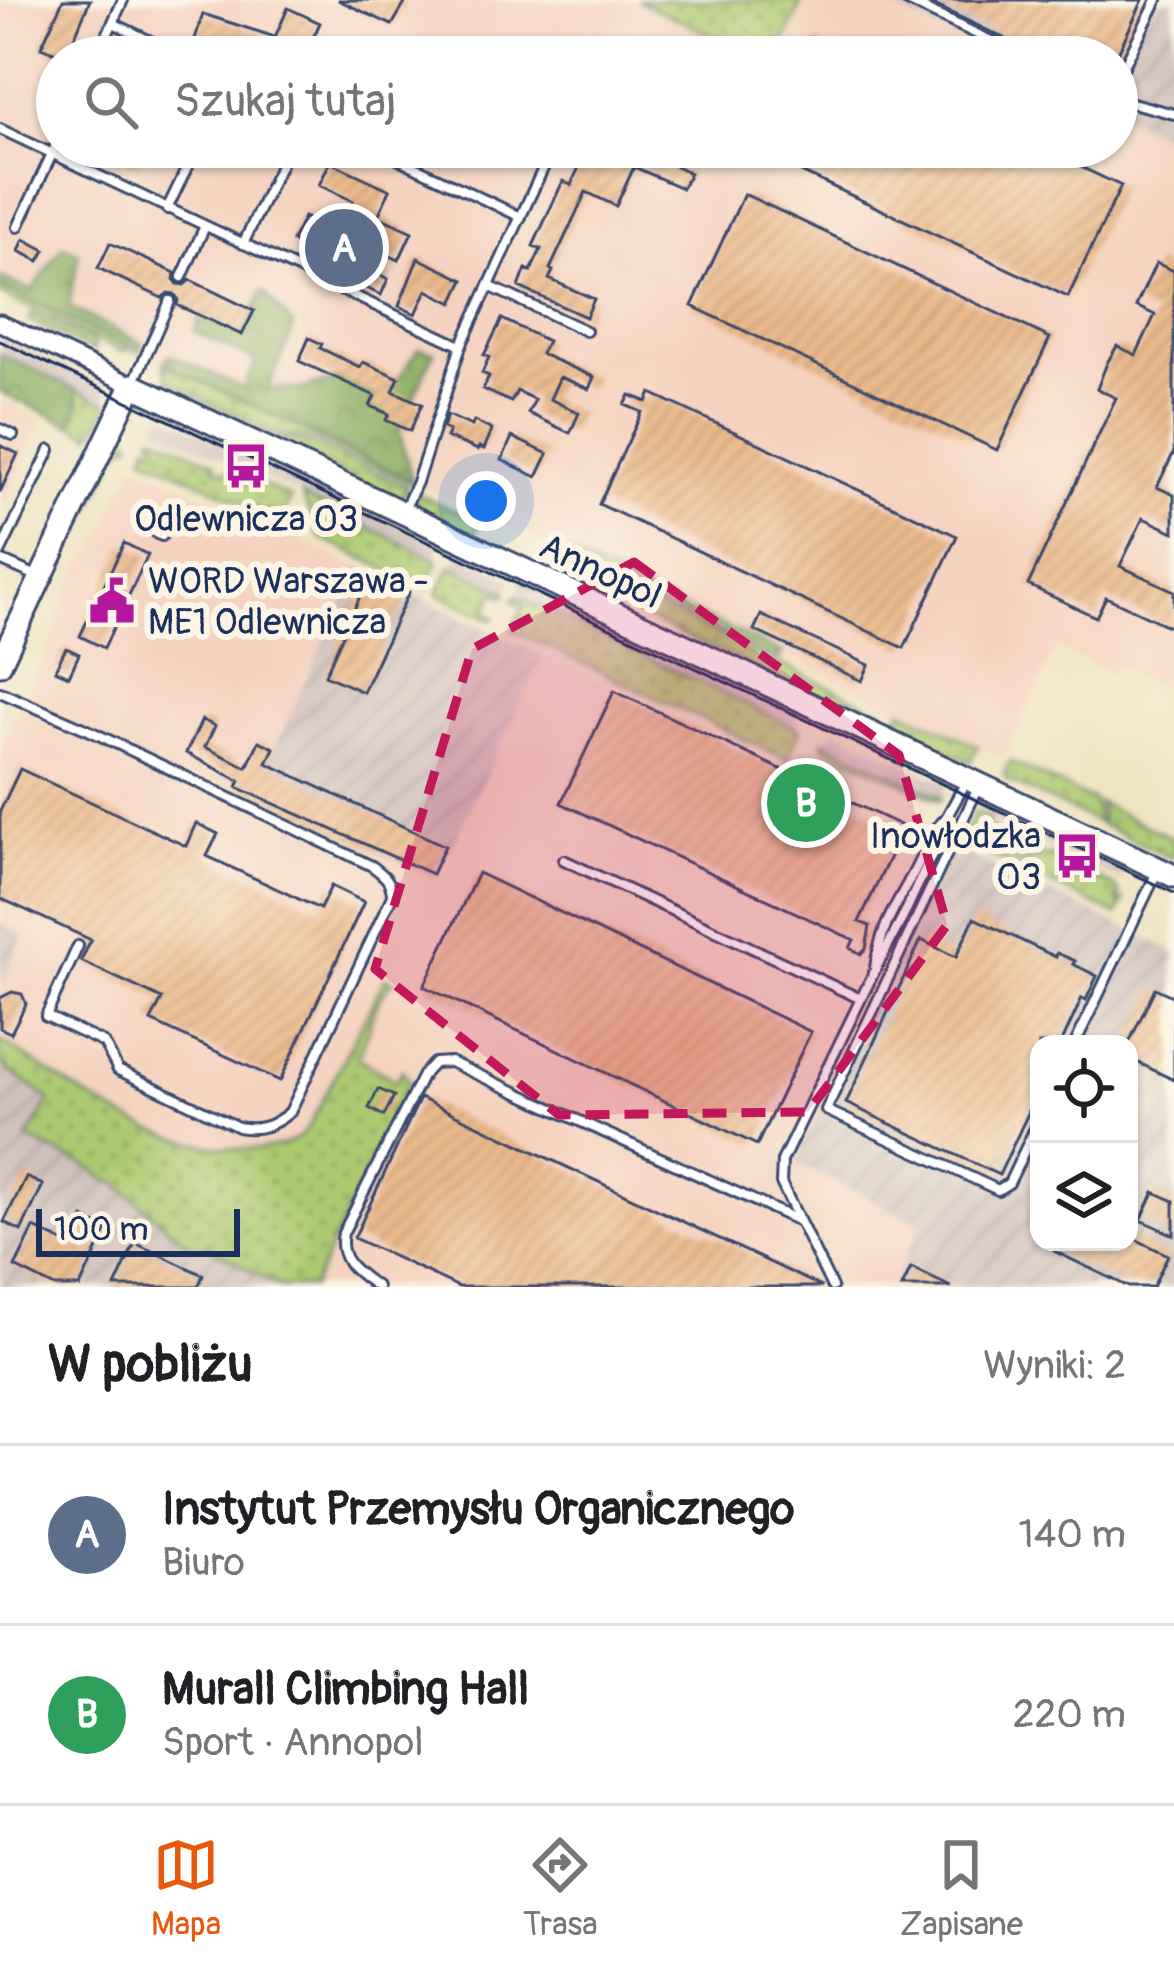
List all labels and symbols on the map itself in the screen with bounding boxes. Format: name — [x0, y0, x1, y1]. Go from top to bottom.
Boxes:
pin: A — [305, 203, 383, 293]
bus stop icon: Odlewnicza 03 — [221, 441, 271, 491]
your location — [456, 471, 516, 531]
place label: Odlewnicza 03 — [134, 497, 358, 542]
street label: Annopol — [532, 524, 669, 619]
place label: WORD Warszawa - ME1 Odlewnicza — [148, 559, 429, 645]
public building icon: WORD Warszawa - ME1 Odlewnicza — [87, 576, 137, 626]
pin: B — [767, 758, 845, 848]
place label: Inowłodzka 03 — [870, 814, 1041, 900]
bus stop icon: Inowłodzka 03 — [1052, 831, 1102, 881]
scale bar — [36, 1203, 240, 1256]

